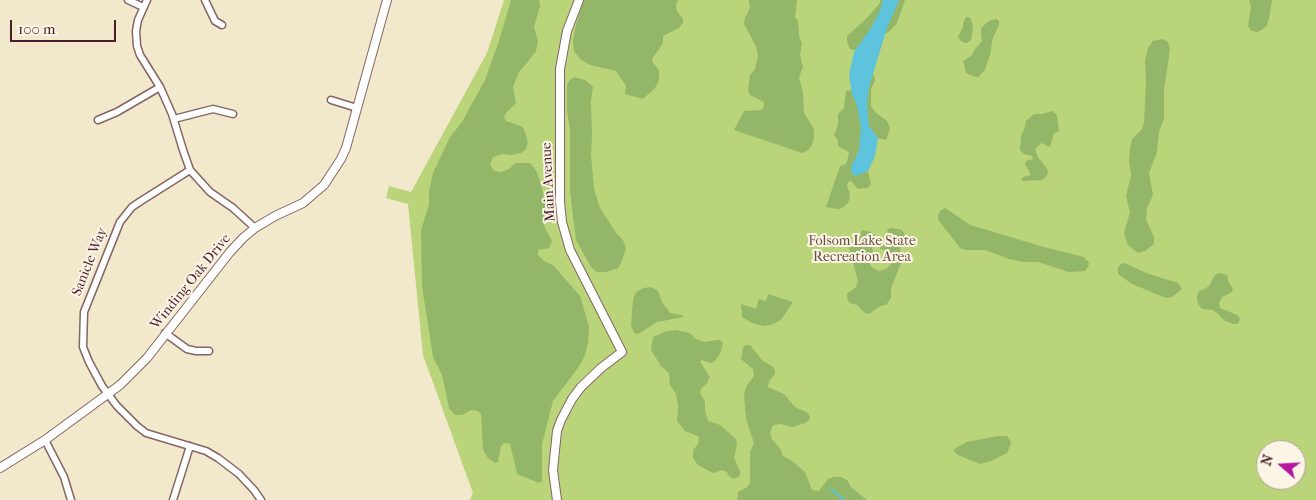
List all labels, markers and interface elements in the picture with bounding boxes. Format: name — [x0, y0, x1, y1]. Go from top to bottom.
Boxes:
scale bar — [12, 10, 119, 42]
text: 100 m — [18, 20, 56, 38]
street label: Main Avenue — [539, 142, 559, 222]
street label: Sanicle Way — [69, 225, 111, 299]
street label: Winding Oak Drive — [147, 231, 235, 333]
park label: Folsom Lake State Recreation Area — [808, 234, 916, 266]
north arrow — [1256, 440, 1306, 490]
text: N — [1258, 452, 1277, 468]

